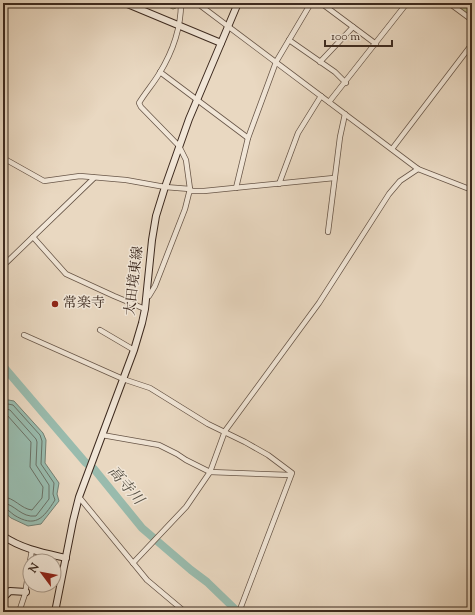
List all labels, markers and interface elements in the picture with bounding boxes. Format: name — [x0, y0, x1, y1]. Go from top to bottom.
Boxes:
scale bar — [325, 22, 392, 48]
text: 100 m — [331, 28, 360, 46]
street label: 太田境東線 — [121, 245, 149, 317]
place label: 常楽寺 — [63, 294, 105, 314]
marker: 常楽寺 — [50, 299, 60, 309]
water label: 高寺川 — [102, 462, 149, 511]
north arrow — [22, 553, 62, 593]
text: N — [25, 560, 44, 577]

